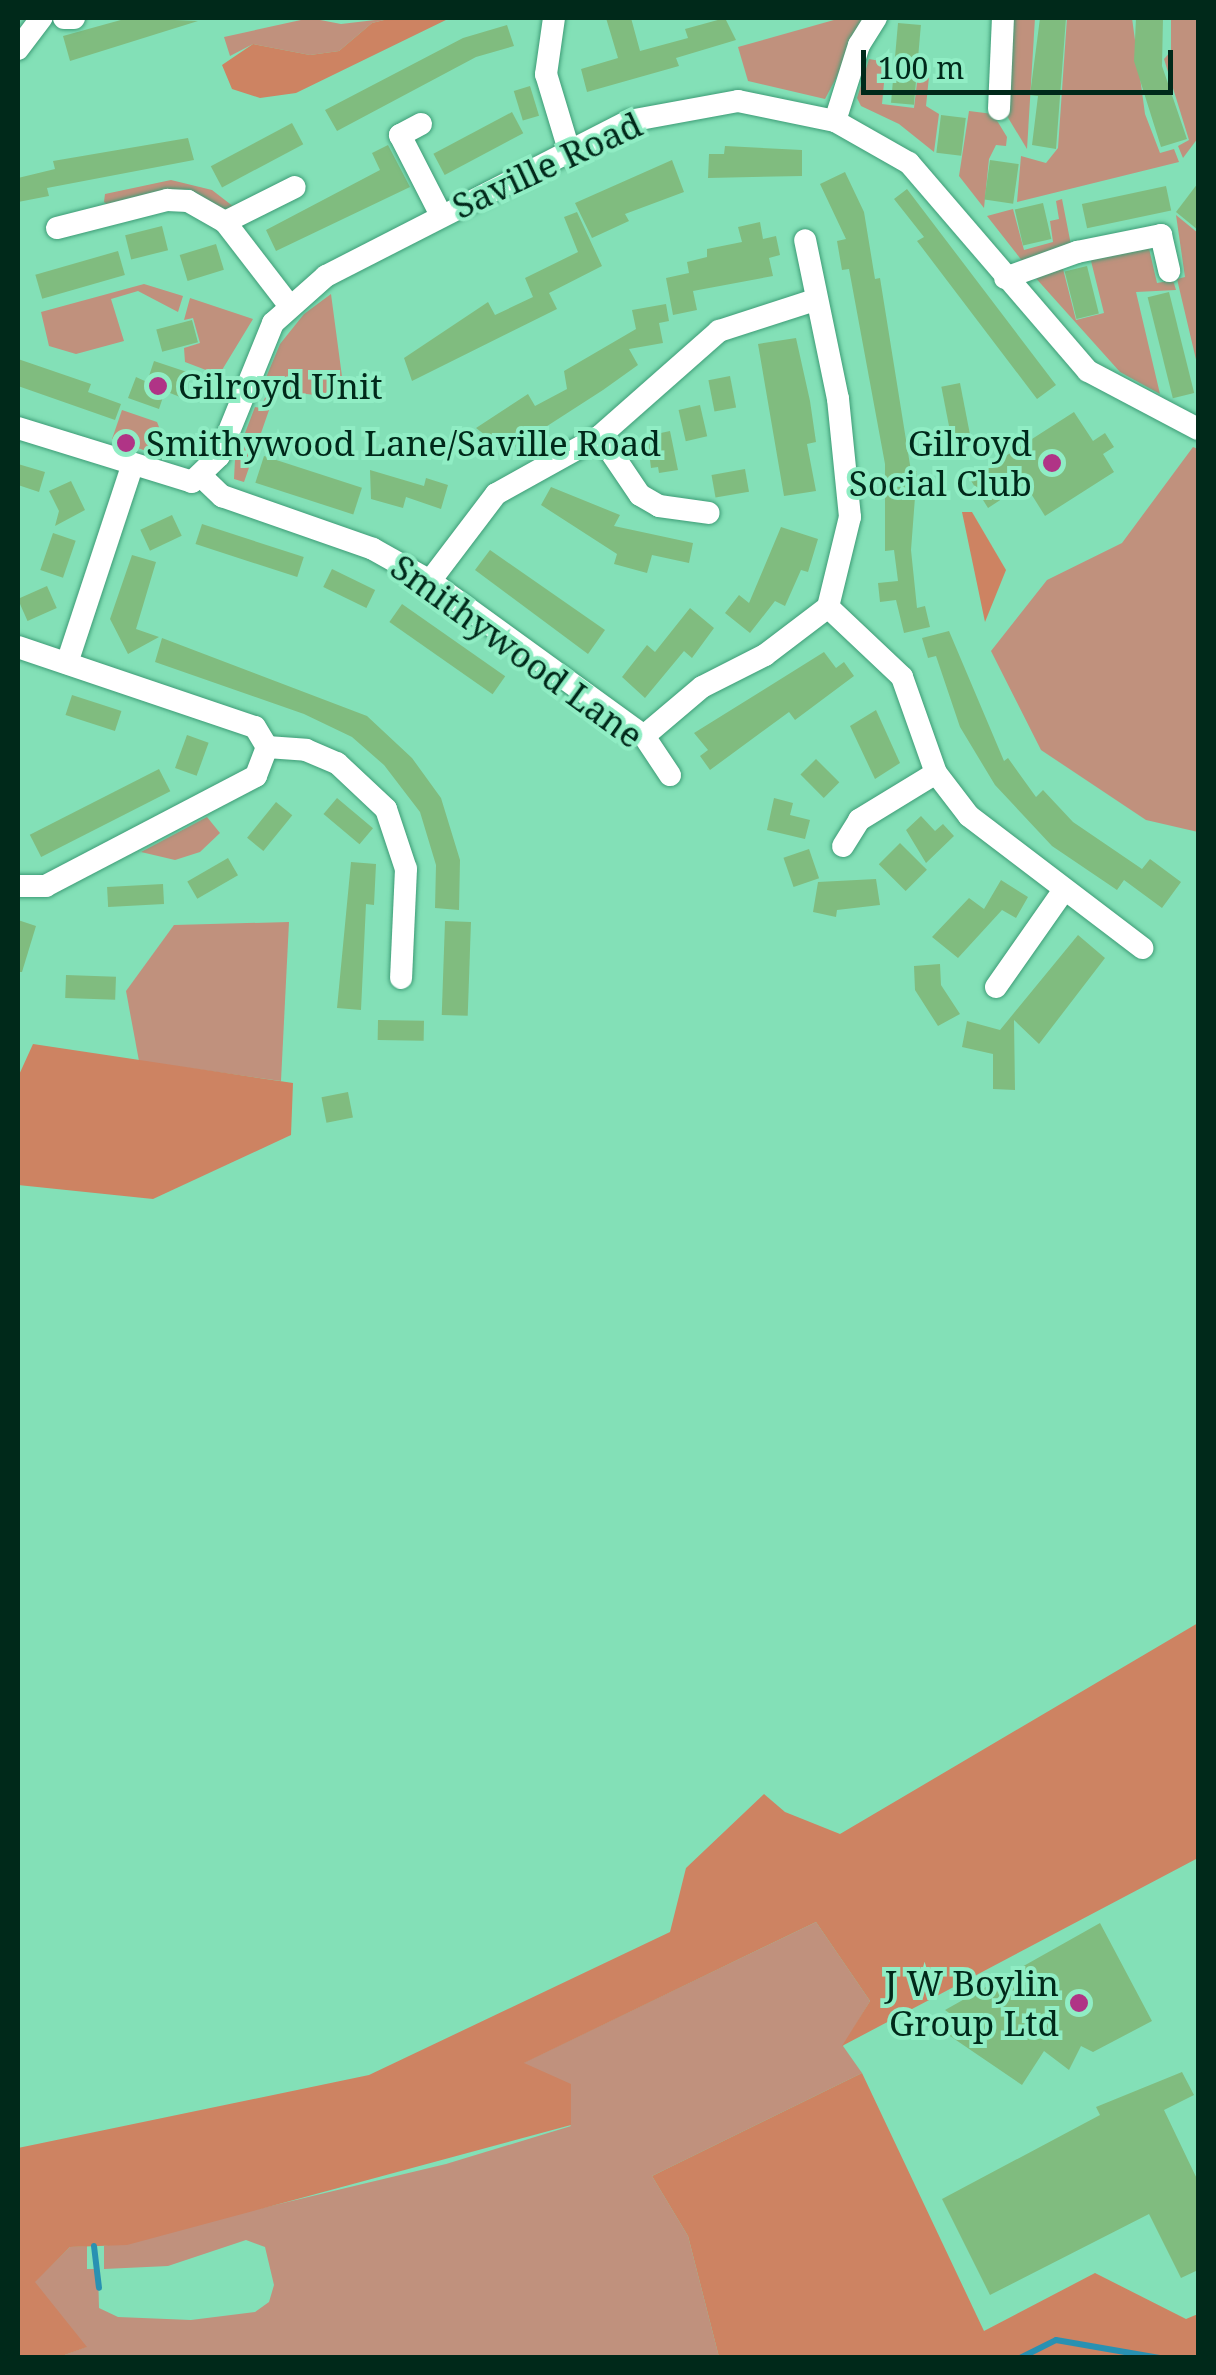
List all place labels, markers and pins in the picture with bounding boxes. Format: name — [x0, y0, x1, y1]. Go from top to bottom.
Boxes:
place label: Gilroyd Unit — [178, 365, 383, 407]
marker: Gilroyd Unit — [147, 375, 169, 397]
place label: Smithywood Lane/Saville Road — [146, 422, 661, 464]
place label: Gilroyd Social Club — [849, 422, 1032, 504]
marker: Smithywood Lane/Saville Road — [115, 432, 137, 454]
marker: Gilroyd Social Club — [1041, 452, 1063, 474]
place label: J W Boylin Group Ltd — [885, 1962, 1059, 2044]
marker: J W Boylin Group Ltd — [1068, 1992, 1090, 2014]

